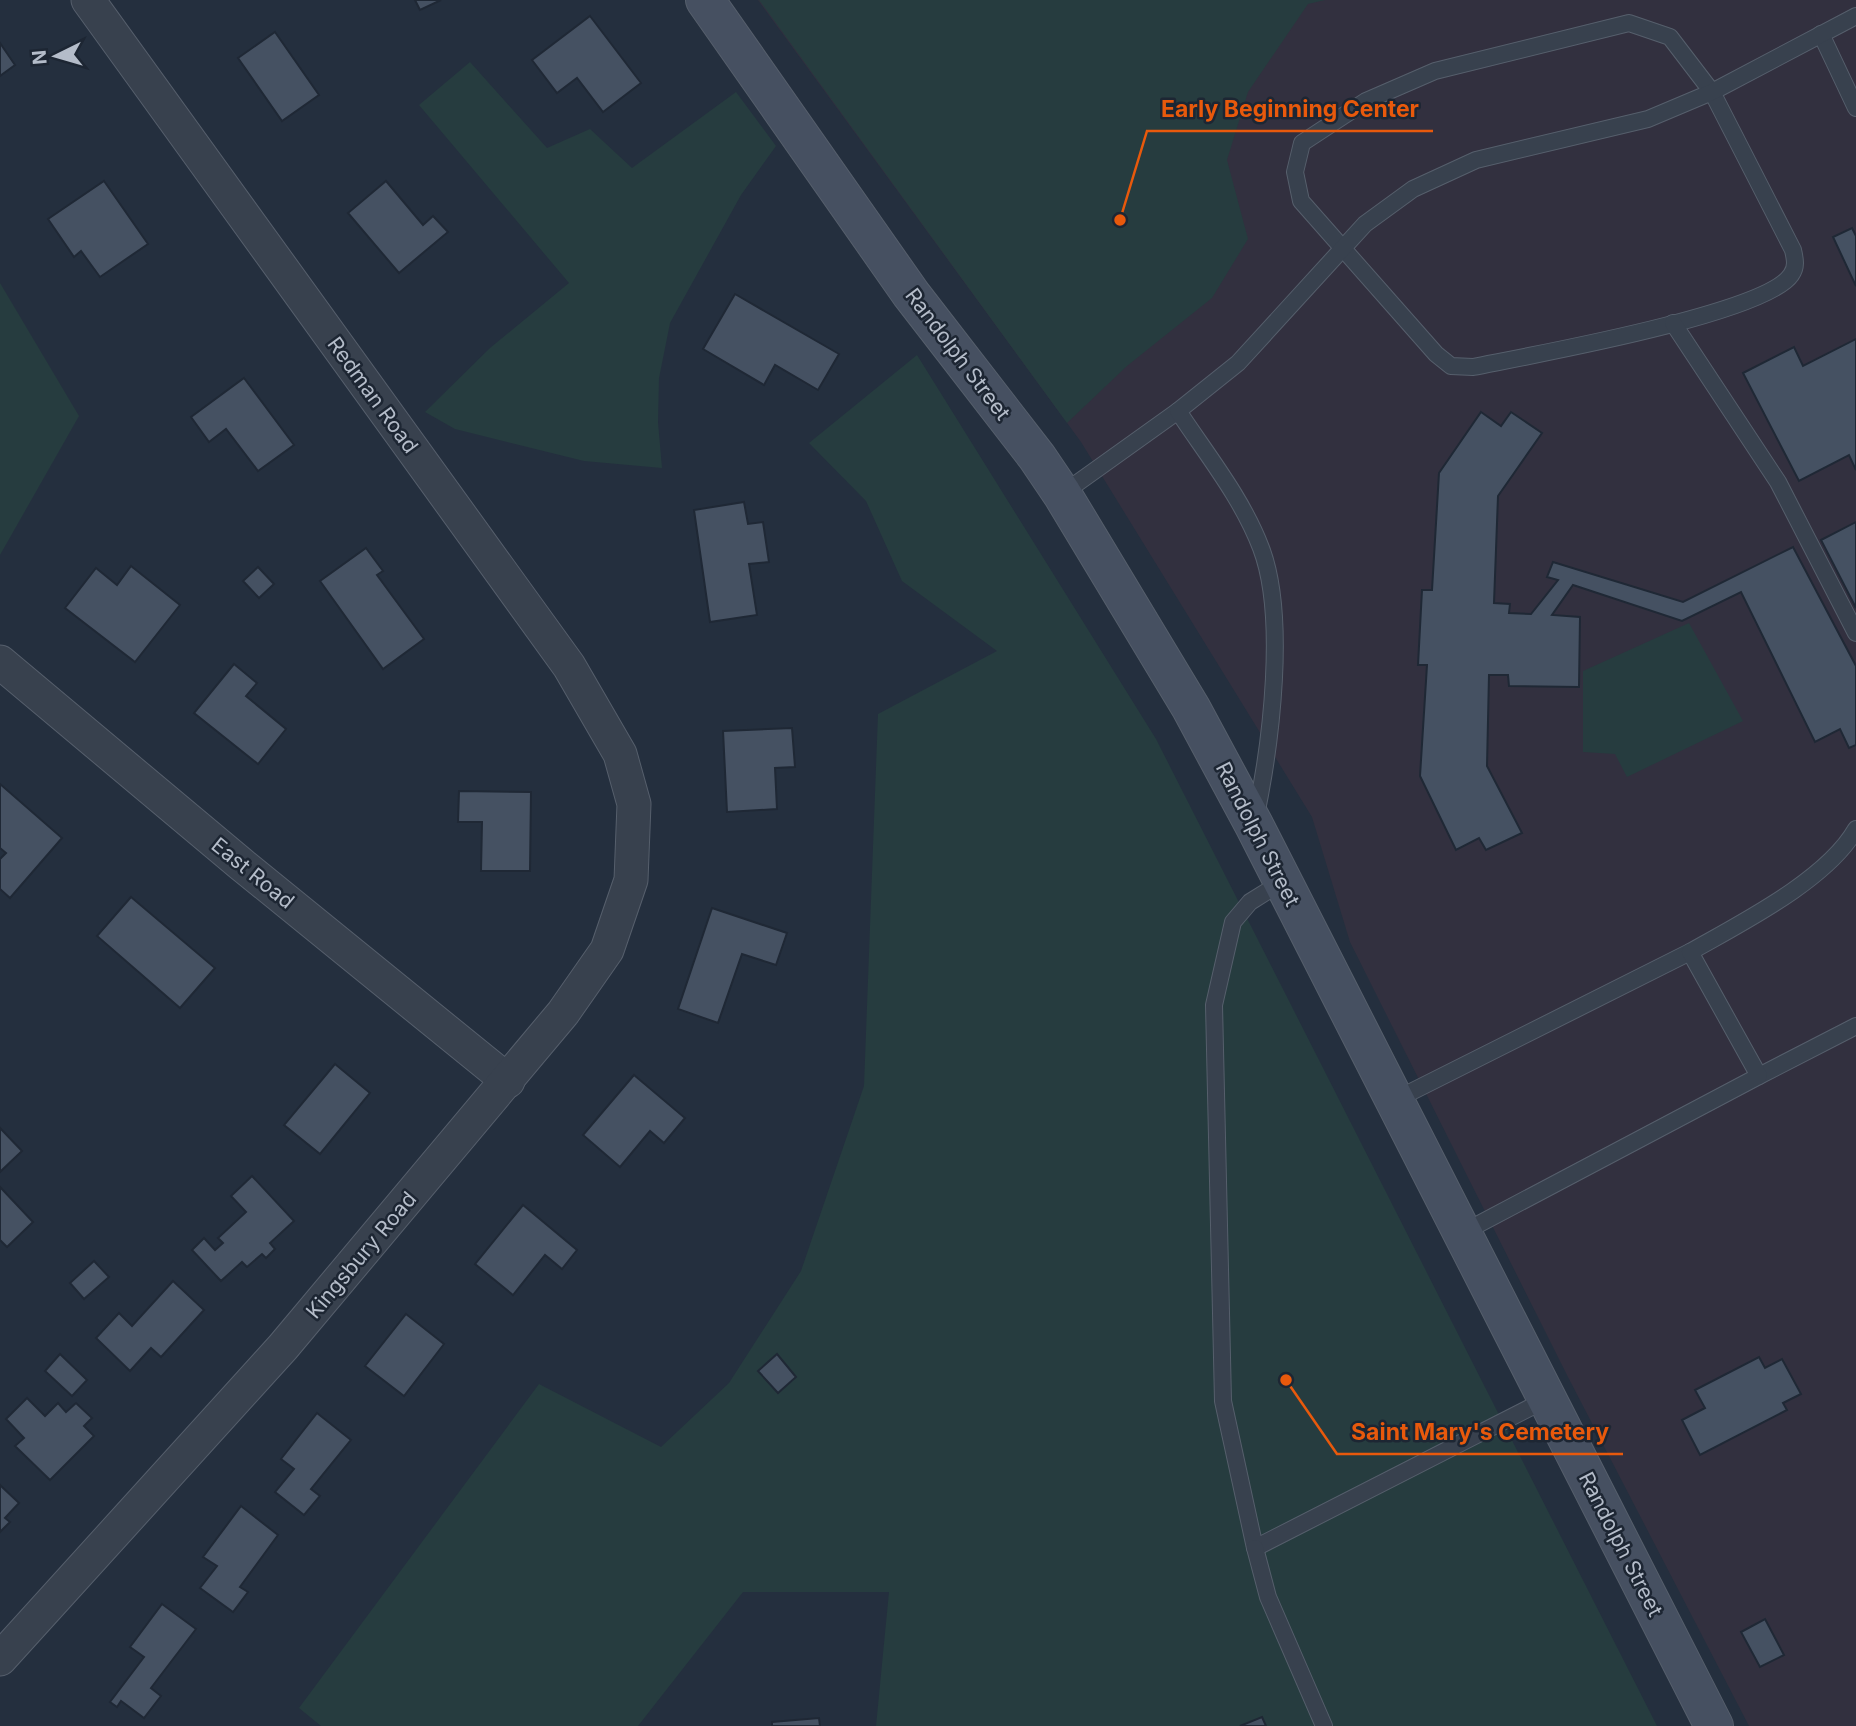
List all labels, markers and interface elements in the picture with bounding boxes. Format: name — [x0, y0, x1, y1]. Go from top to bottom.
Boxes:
north arrow — [21, 21, 91, 91]
text: N — [27, 49, 52, 66]
callout: Early Beginning Center — [1147, 87, 1433, 131]
text: Early Beginning Center — [1161, 95, 1419, 123]
street label: Randolph Street — [900, 283, 1016, 425]
street label: Redman Road — [322, 332, 424, 458]
street label: Randolph Street — [1211, 758, 1305, 910]
street label: East Road — [207, 832, 299, 914]
street label: Kingsbury Road — [301, 1187, 421, 1323]
callout: Saint Mary's Cemetery — [1337, 1410, 1623, 1454]
text: Saint Mary's Cemetery — [1351, 1418, 1609, 1446]
street label: Randolph Street — [1574, 1468, 1668, 1620]

